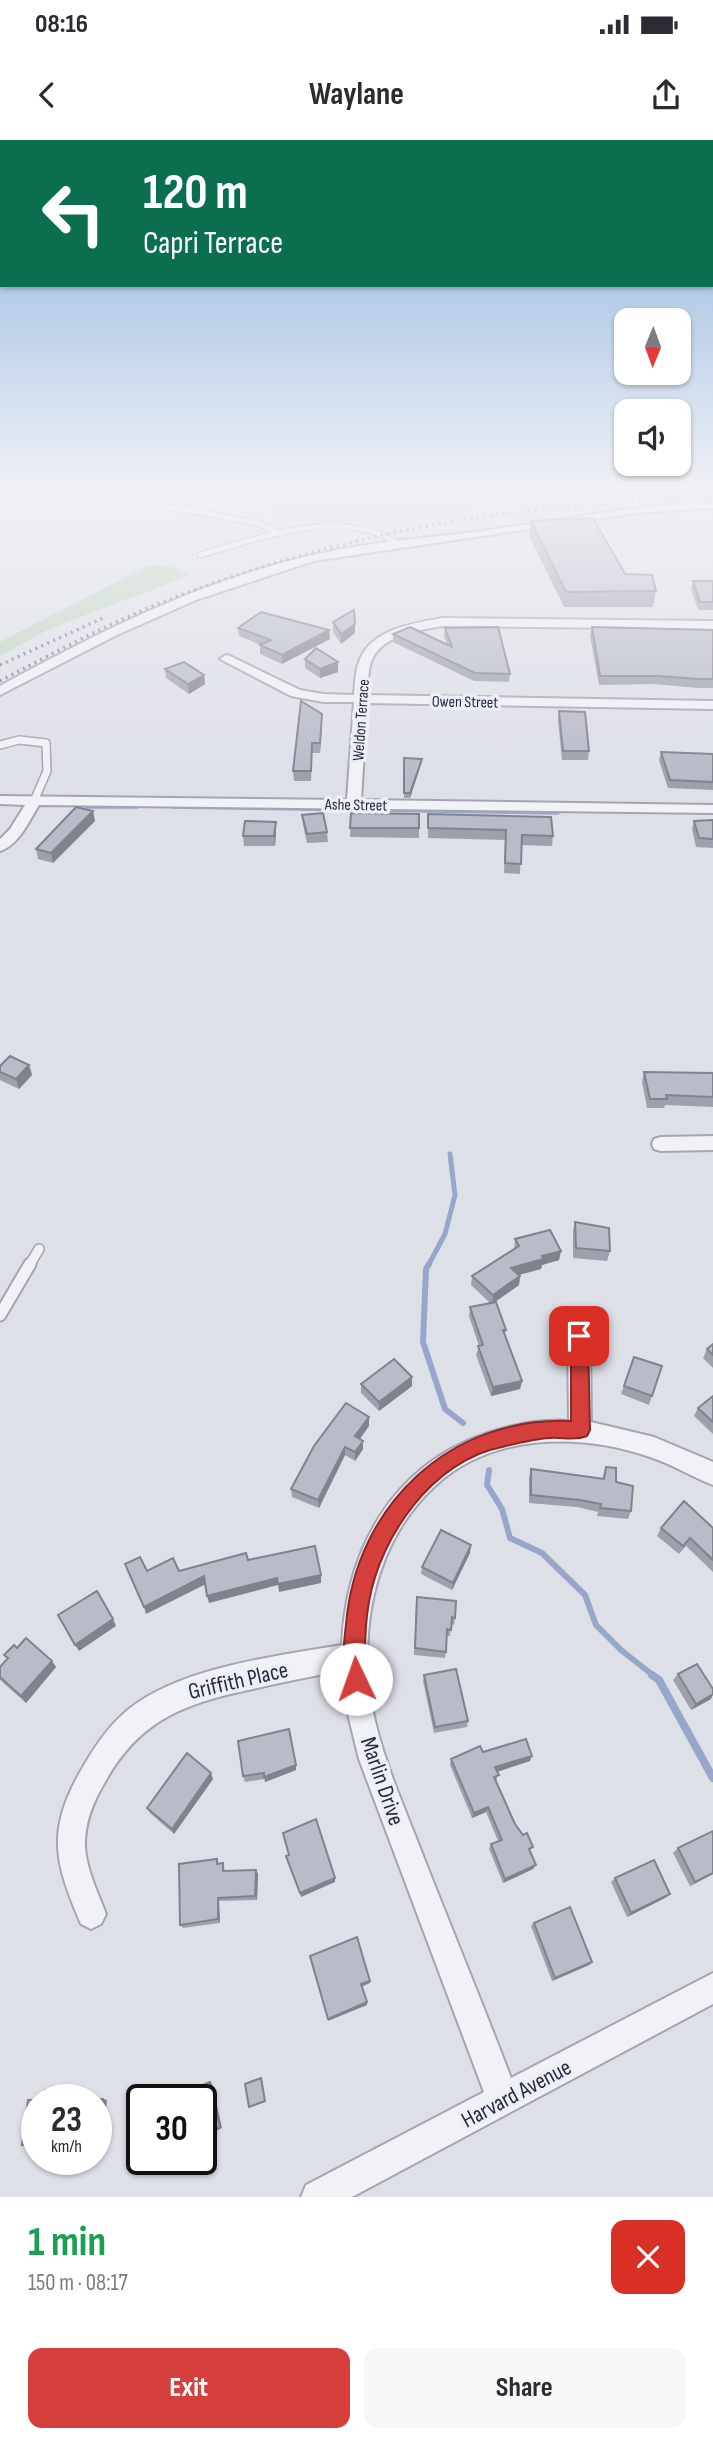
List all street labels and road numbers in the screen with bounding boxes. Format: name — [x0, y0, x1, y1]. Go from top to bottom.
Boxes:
street label: Weldon Terrace — [349, 679, 374, 762]
street label: Owen Street — [432, 692, 498, 713]
street label: Ashe Street — [324, 795, 387, 816]
street label: Griffith Place — [186, 1656, 291, 1706]
street label: Marlin Drive — [354, 1733, 410, 1829]
street label: Harvard Avenue — [457, 2053, 576, 2135]

